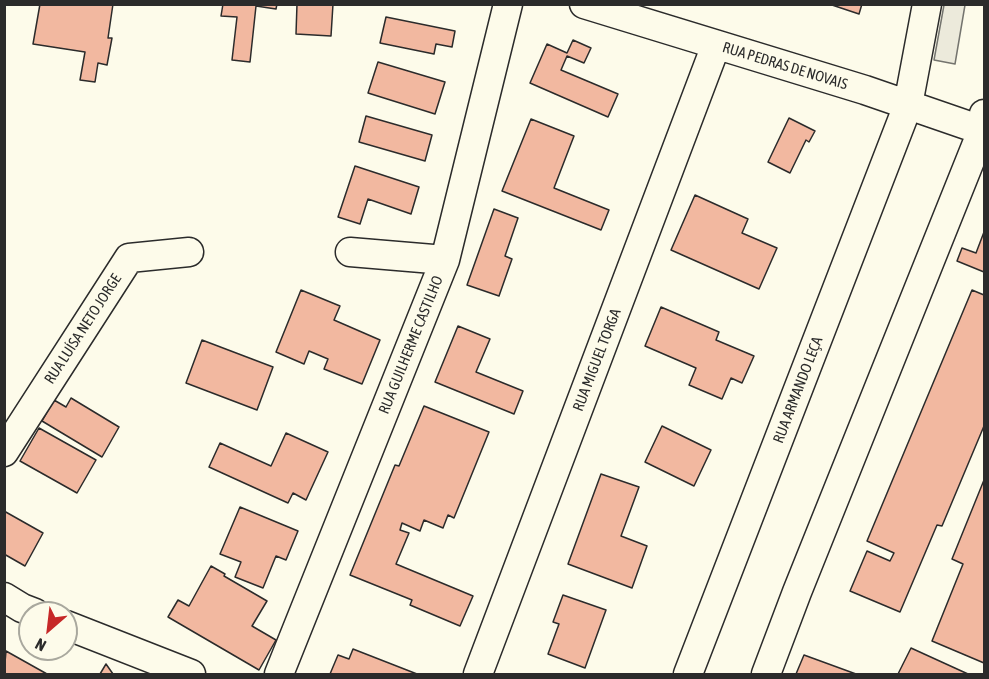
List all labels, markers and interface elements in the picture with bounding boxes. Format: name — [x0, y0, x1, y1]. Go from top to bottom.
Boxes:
street label: RUA PEDRAS DE NOVAIS — [720, 38, 850, 94]
street label: RUA LUÍSA NETO JORGE — [41, 271, 125, 387]
street label: RUA GUILHERME CASTILHO — [375, 273, 447, 417]
street label: RUA MIGUEL TORGA — [569, 306, 625, 414]
street label: RUA ARMANDO LEÇA — [769, 334, 827, 446]
north arrow — [18, 601, 78, 661]
text: N — [32, 635, 49, 655]

